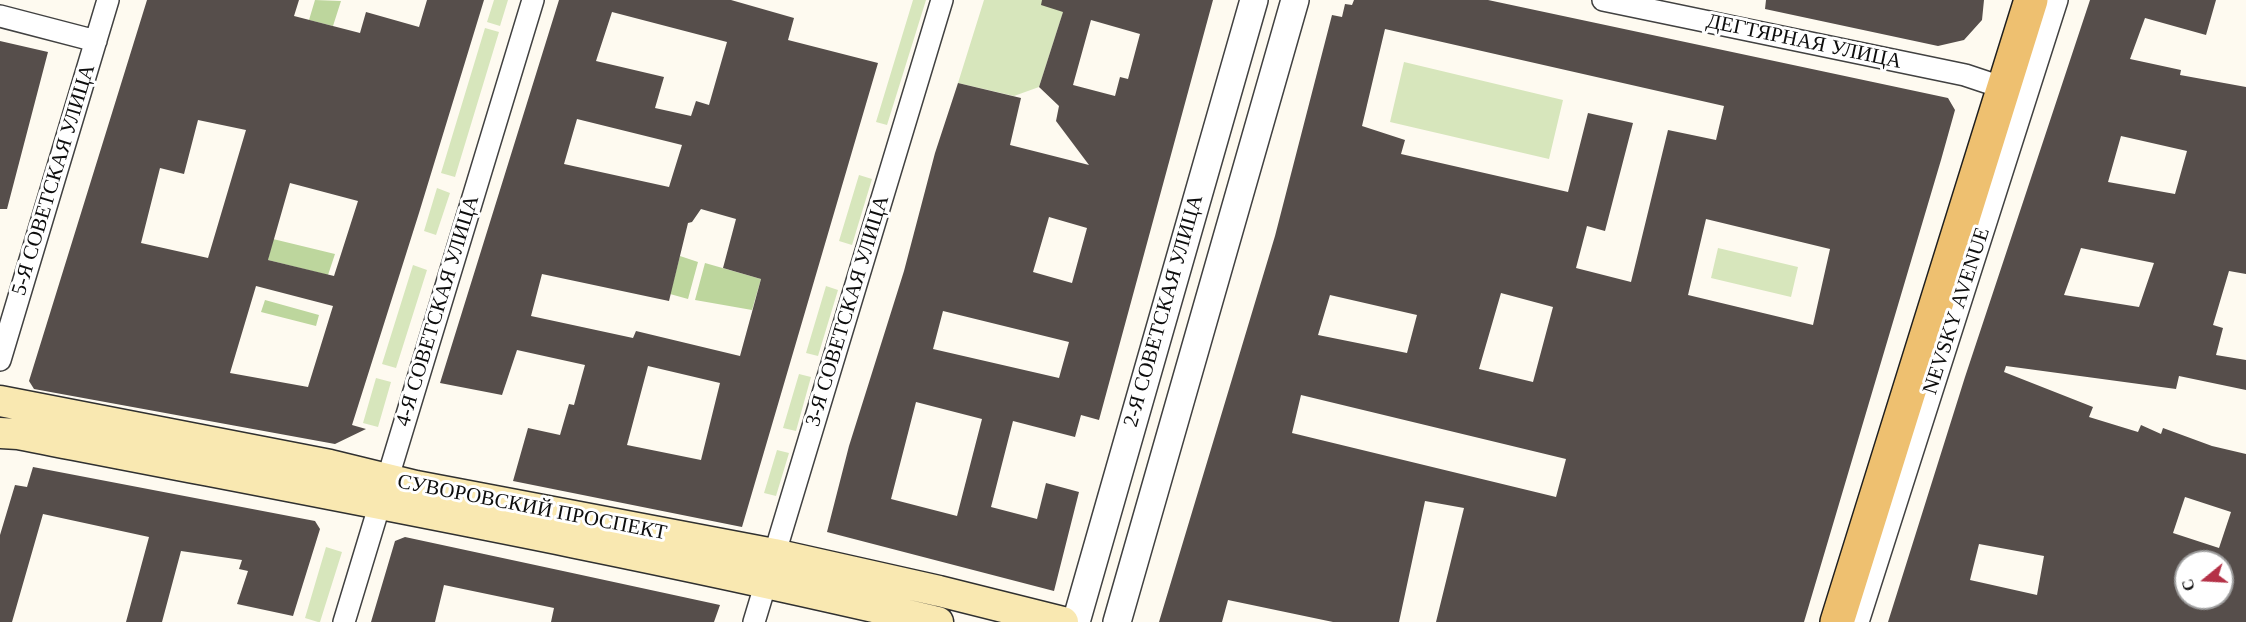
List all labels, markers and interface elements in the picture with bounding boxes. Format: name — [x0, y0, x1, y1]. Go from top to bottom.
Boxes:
street label: ДЕГТЯРНАЯ УЛИЦА — [1704, 9, 1904, 75]
street label: 5-Я СОВЕТСКАЯ УЛИЦА — [7, 61, 101, 299]
street label: 4-Я СОВЕТСКАЯ УЛИЦА — [391, 192, 485, 430]
street label: 3-Я СОВЕТСКАЯ УЛИЦА — [801, 192, 895, 430]
street label: 2-Я СОВЕТСКАЯ УЛИЦА — [1119, 192, 1209, 430]
street label: NEVSKY AVENUE — [1918, 224, 1996, 398]
street label: СУВОРОВСКИЙ ПРОСПЕКТ — [395, 470, 669, 546]
north arrow — [2174, 550, 2234, 610]
text: С — [2178, 577, 2198, 593]

